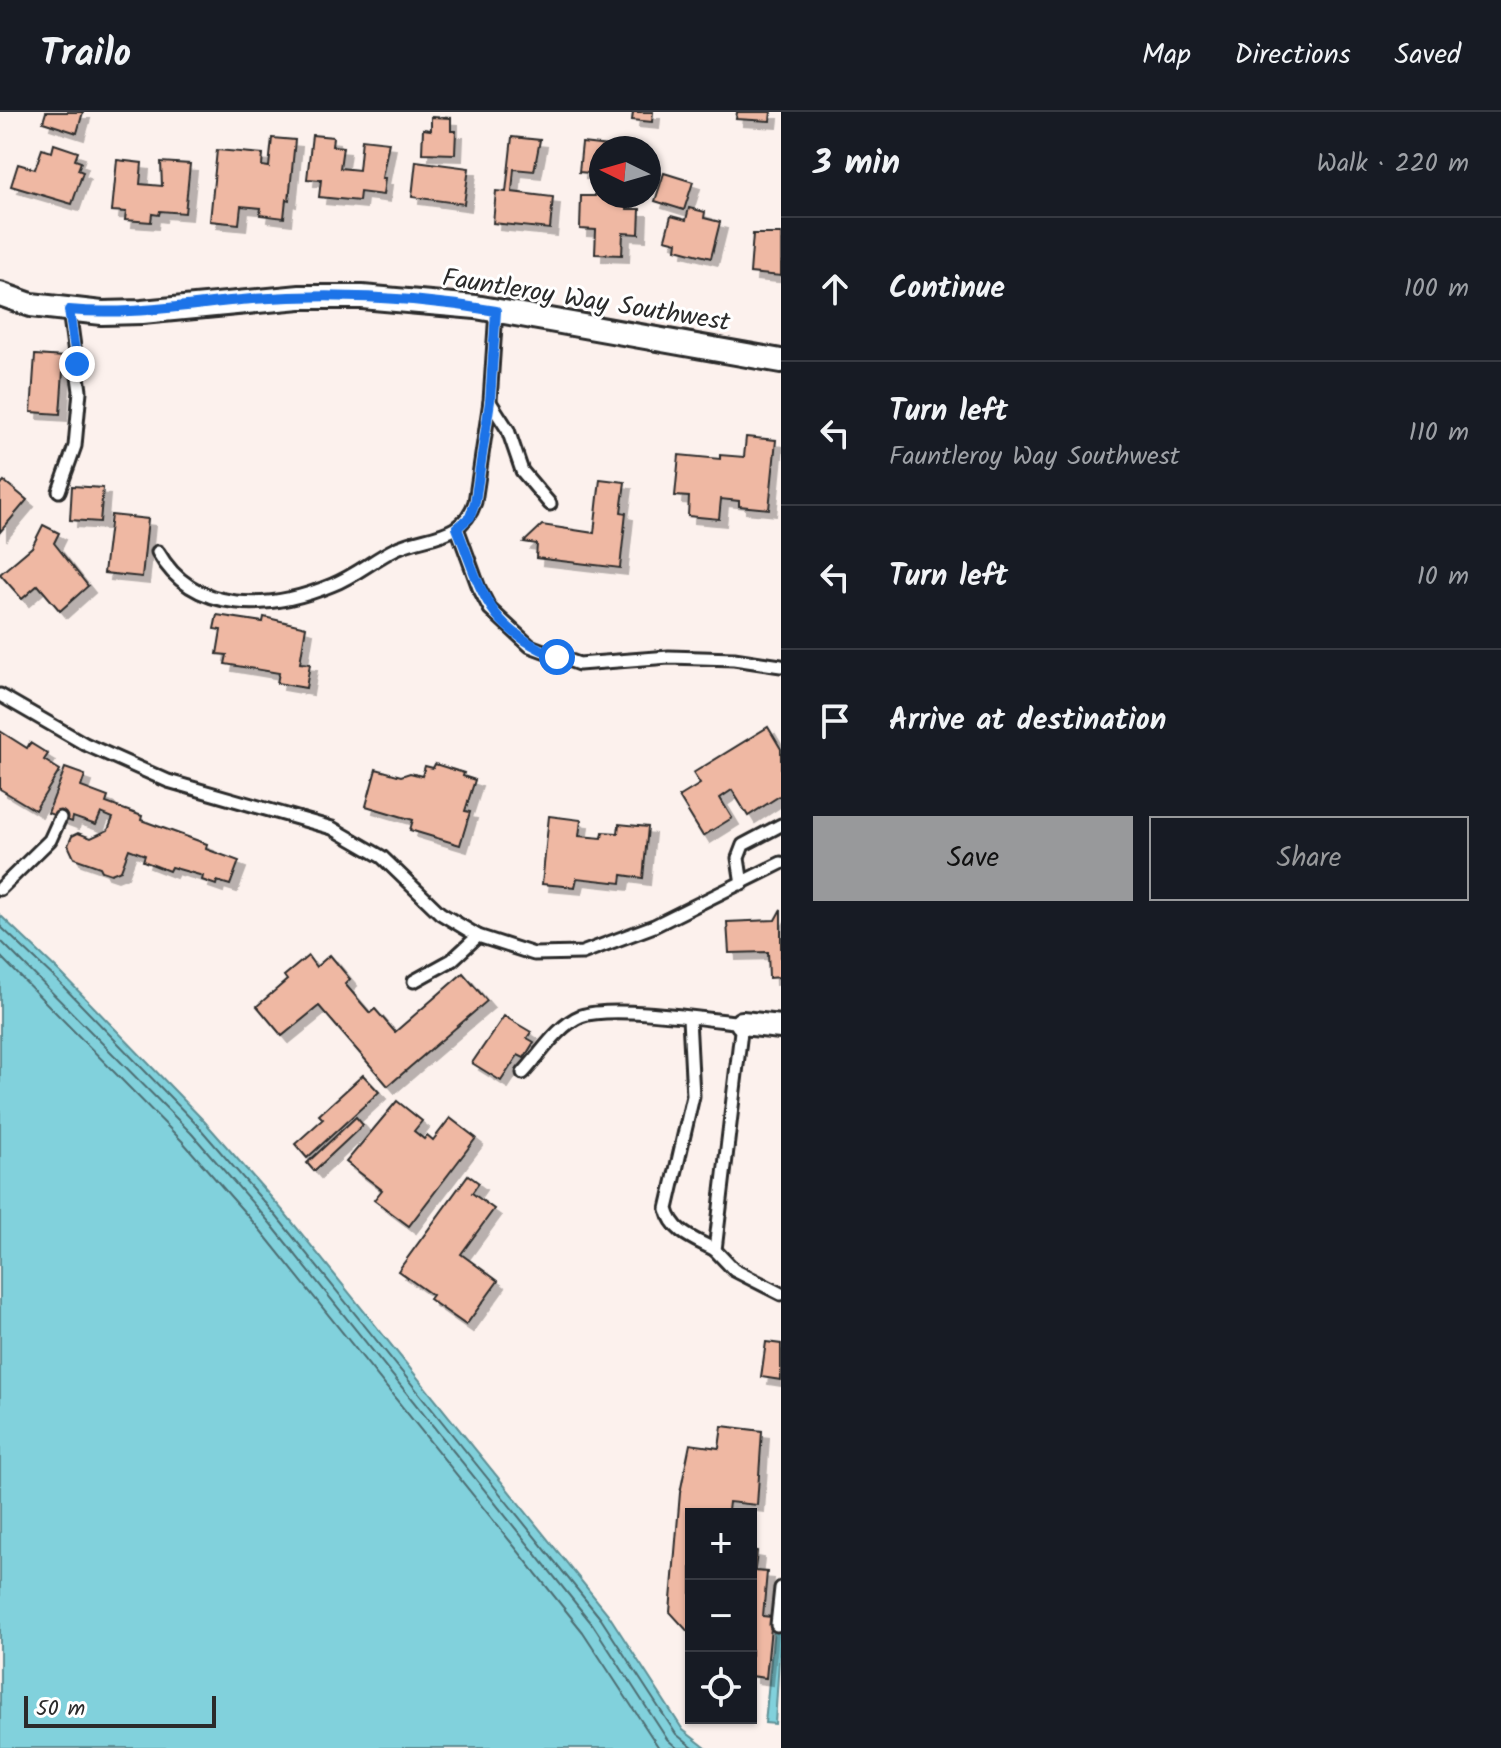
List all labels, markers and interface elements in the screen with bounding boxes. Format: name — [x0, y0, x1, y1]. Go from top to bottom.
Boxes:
text: Trailo — [40, 25, 131, 85]
text: Map — [1142, 33, 1191, 78]
text: Directions — [1235, 33, 1351, 78]
text: Saved — [1395, 33, 1461, 78]
north arrow — [589, 136, 661, 208]
text: 3 min — [813, 137, 900, 191]
text: Walk · 220 m — [1317, 143, 1469, 185]
street label: Fauntleroy Way Southwest — [439, 258, 734, 345]
text: Continue — [889, 265, 1005, 313]
icon: ahead — [813, 267, 857, 311]
text: 100 m — [1404, 268, 1469, 310]
route end — [59, 346, 95, 382]
text: Turn left — [889, 388, 1008, 436]
icon: left — [813, 411, 857, 455]
text: 110 m — [1409, 412, 1469, 454]
text: Fauntleroy Way Southwest — [889, 436, 1180, 478]
text: Turn left — [889, 553, 1008, 601]
icon: left — [813, 555, 857, 599]
text: 10 m — [1417, 556, 1469, 598]
route start — [539, 639, 575, 675]
text: Arrive at destination — [889, 697, 1166, 745]
icon: arrive — [813, 699, 857, 743]
button: Save — [813, 816, 1133, 901]
button: Share — [1149, 816, 1469, 901]
map controls — [685, 1508, 757, 1724]
button: + — [685, 1508, 757, 1580]
button: − — [685, 1580, 757, 1652]
button: locate — [685, 1652, 757, 1724]
scale bar — [24, 1692, 216, 1728]
text: 50 m — [36, 1692, 85, 1727]

